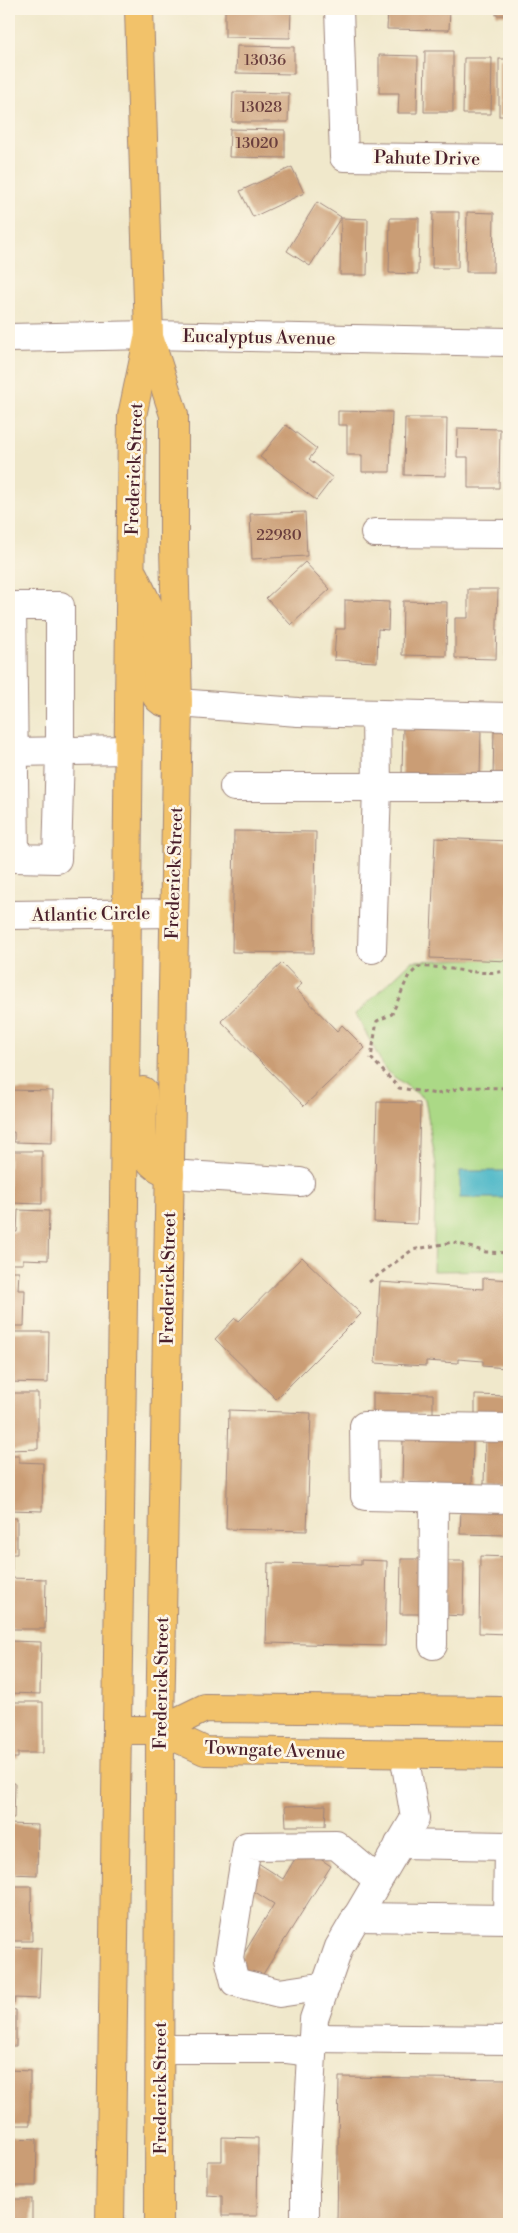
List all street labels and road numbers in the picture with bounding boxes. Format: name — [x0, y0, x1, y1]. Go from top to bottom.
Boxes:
street label: Pahute Drive — [374, 146, 480, 171]
street label: Eucalyptus Avenue — [182, 325, 336, 350]
street label: Frederick Street — [121, 402, 148, 536]
street label: Frederick Street — [161, 806, 188, 940]
street label: Atlantic Circle — [31, 902, 150, 927]
street label: Frederick Street — [156, 1211, 181, 1345]
street label: Frederick Street — [149, 1616, 174, 1750]
street label: Towngate Avenue — [204, 1737, 346, 1764]
street label: Frederick Street — [149, 2021, 172, 2154]

